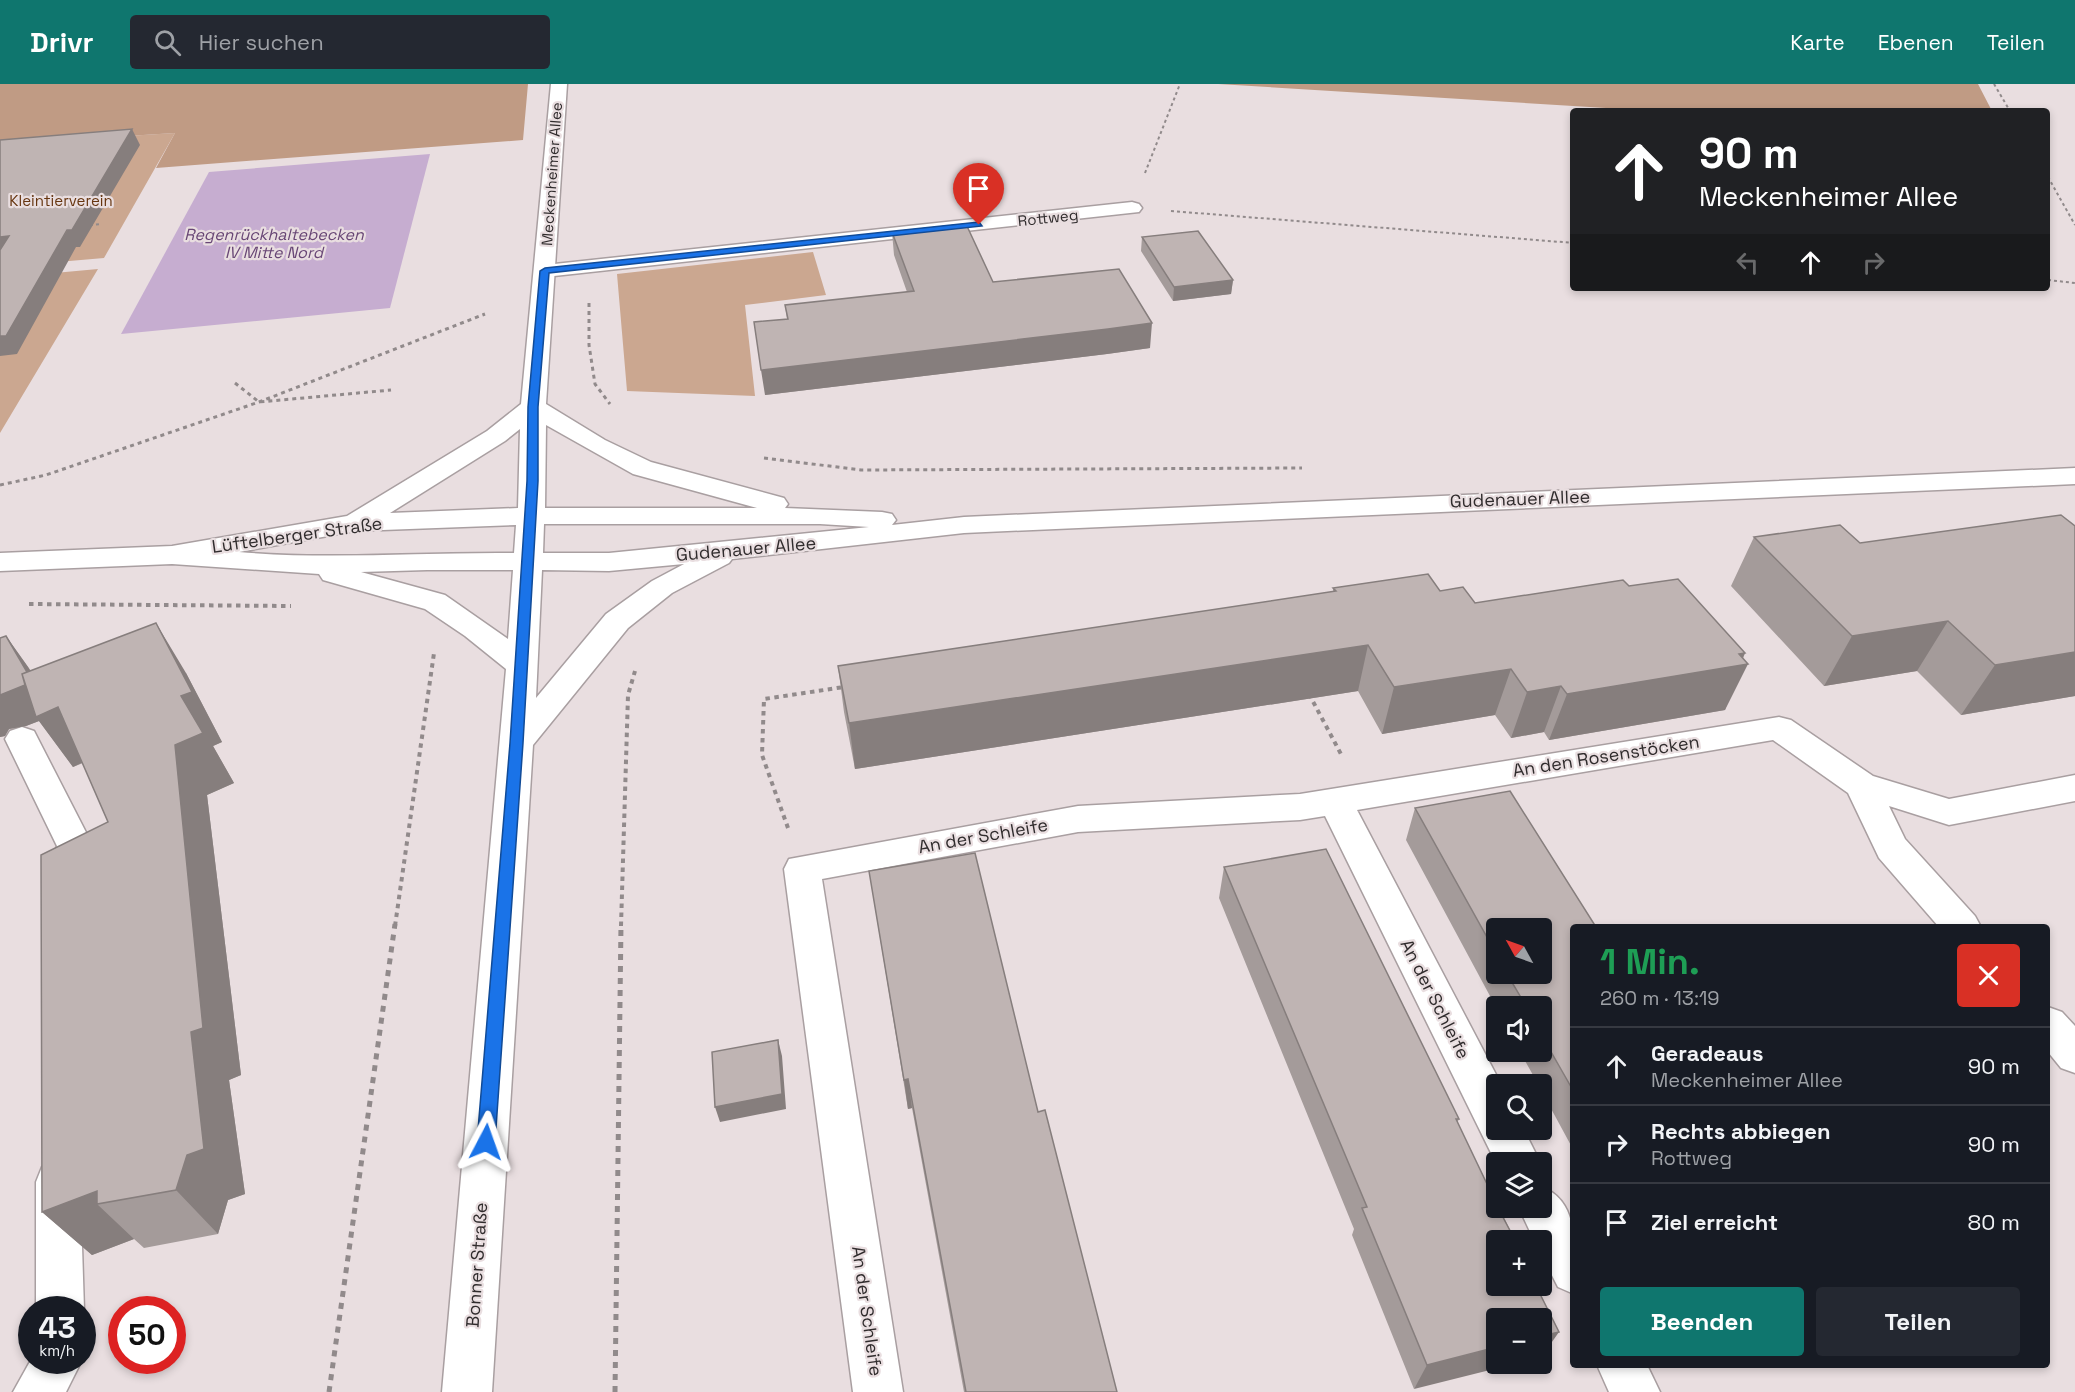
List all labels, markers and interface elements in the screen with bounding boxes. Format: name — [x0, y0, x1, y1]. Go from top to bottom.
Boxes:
search box — [130, 15, 550, 69]
text: Drivr — [30, 24, 94, 60]
icon: search — [151, 26, 184, 59]
text: Hier suchen — [199, 28, 324, 56]
text: Karte — [1790, 29, 1845, 56]
text: Ebenen — [1878, 29, 1954, 56]
text: Teilen — [1987, 29, 2045, 56]
street label: Meckenheimer Allee — [537, 101, 566, 246]
text: 90 m — [1699, 127, 1799, 180]
icon: ahead — [1600, 132, 1678, 210]
pin — [953, 163, 1004, 225]
icon: arrive — [962, 172, 995, 205]
text: Meckenheimer Allee — [1699, 179, 1958, 214]
park label: Kleintierverein — [9, 191, 113, 210]
street label: Rottweg — [1017, 205, 1079, 230]
water label: Regenrückhaltebecken IV Mitte Nord — [184, 224, 365, 263]
icon: left — [1731, 246, 1764, 279]
icon: ahead — [1794, 246, 1827, 279]
icon: right — [1857, 246, 1890, 279]
street label: Gudenauer Allee — [1449, 485, 1591, 512]
street label: Lüftelberger Straße — [210, 511, 384, 558]
street label: Gudenauer Allee — [675, 531, 817, 566]
street label: An den Rosenstöcken — [1511, 729, 1701, 782]
street label: An der Schleife — [916, 813, 1049, 858]
north arrow — [1486, 918, 1552, 984]
map controls — [1486, 918, 1552, 1374]
street label: An der Schleife — [1395, 935, 1475, 1062]
text: 1 Min. — [1600, 939, 1700, 985]
button: close — [1957, 944, 2020, 1007]
text: 260 m · 13:19 — [1600, 985, 1720, 1011]
button: sound — [1486, 996, 1552, 1062]
text: Geradeaus — [1651, 1039, 1763, 1067]
icon: ahead — [1600, 1050, 1633, 1083]
text: 90 m — [1968, 1052, 2020, 1080]
text: Meckenheimer Allee — [1651, 1067, 1843, 1093]
button: search — [1486, 1074, 1552, 1140]
position arrow — [454, 1110, 518, 1174]
text: Rechts abbiegen — [1651, 1117, 1831, 1145]
icon: right — [1600, 1128, 1633, 1161]
text: 90 m — [1968, 1130, 2020, 1158]
text: Rottweg — [1651, 1145, 1732, 1171]
button: layers — [1486, 1152, 1552, 1218]
street label: Bonner Straße — [461, 1202, 492, 1328]
icon: arrive — [1600, 1206, 1633, 1239]
text: Ziel erreicht — [1651, 1208, 1778, 1236]
text: 80 m — [1968, 1208, 2020, 1236]
button: + — [1486, 1230, 1552, 1296]
street label: An der Schleife — [847, 1244, 888, 1377]
button: Beenden — [1600, 1287, 1804, 1356]
button: Teilen — [1816, 1287, 2020, 1356]
speed limit sign: 50 — [108, 1296, 186, 1374]
text: 43 — [38, 1308, 76, 1347]
button: − — [1486, 1308, 1552, 1374]
text: km/h — [39, 1341, 75, 1360]

